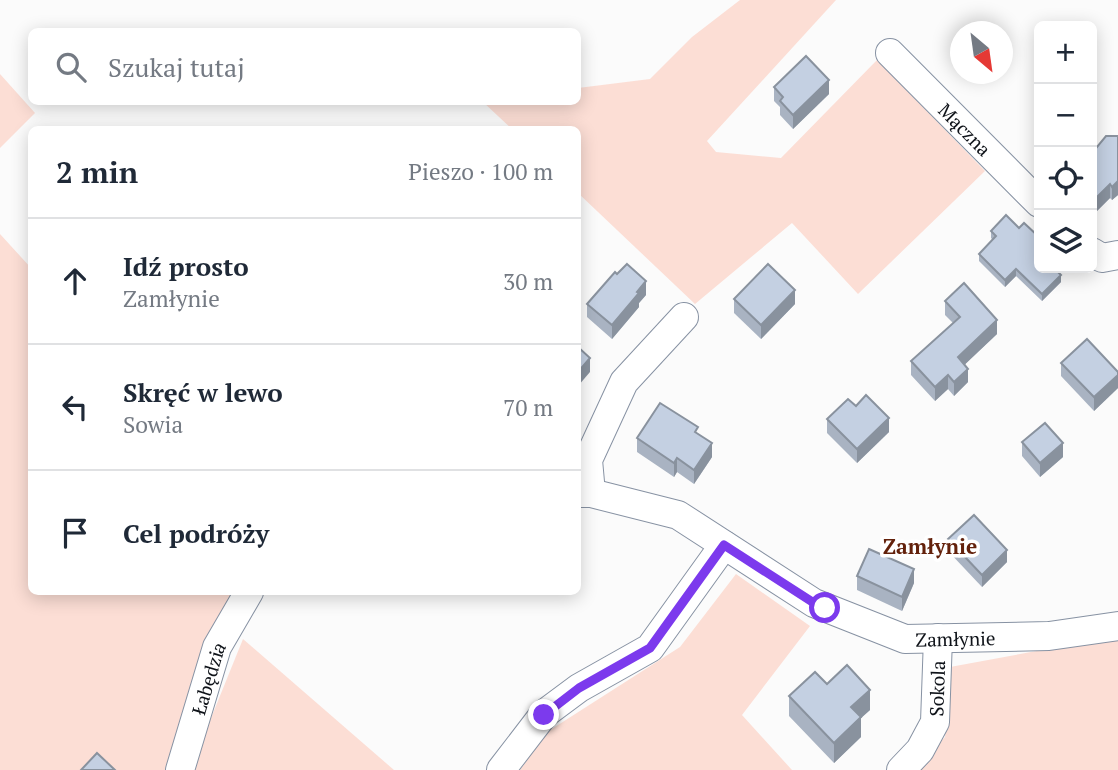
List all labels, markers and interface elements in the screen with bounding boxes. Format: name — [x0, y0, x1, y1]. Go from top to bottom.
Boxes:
north arrow — [950, 21, 1013, 84]
map controls — [1034, 21, 1097, 273]
button: + — [1034, 21, 1097, 84]
search box — [28, 28, 581, 105]
icon: search — [52, 48, 90, 86]
text: Szukaj tutaj — [108, 50, 245, 84]
button: − — [1034, 84, 1097, 147]
street label: Mączna — [934, 97, 997, 161]
button: locate — [1034, 147, 1097, 210]
text: 2 min — [56, 152, 138, 192]
text: Pieszo · 100 m — [408, 156, 553, 187]
button: layers — [1034, 210, 1097, 273]
text: Idź prosto — [123, 249, 249, 283]
icon: ahead — [56, 262, 94, 300]
text: 30 m — [503, 266, 553, 297]
text: Zamłynie — [123, 283, 220, 314]
text: Skręć w lewo — [123, 375, 283, 409]
icon: left — [56, 388, 94, 426]
text: 70 m — [503, 392, 553, 423]
text: Sowia — [123, 409, 183, 440]
icon: arrive — [56, 514, 94, 552]
text: Cel podróży — [123, 516, 269, 550]
district label: Zamłynie — [883, 532, 977, 560]
route start — [809, 592, 840, 623]
street label: Zamłynie — [915, 625, 996, 651]
street label: Łabędzia — [185, 636, 231, 718]
street label: Sokola — [923, 659, 950, 717]
route end — [528, 699, 559, 730]

